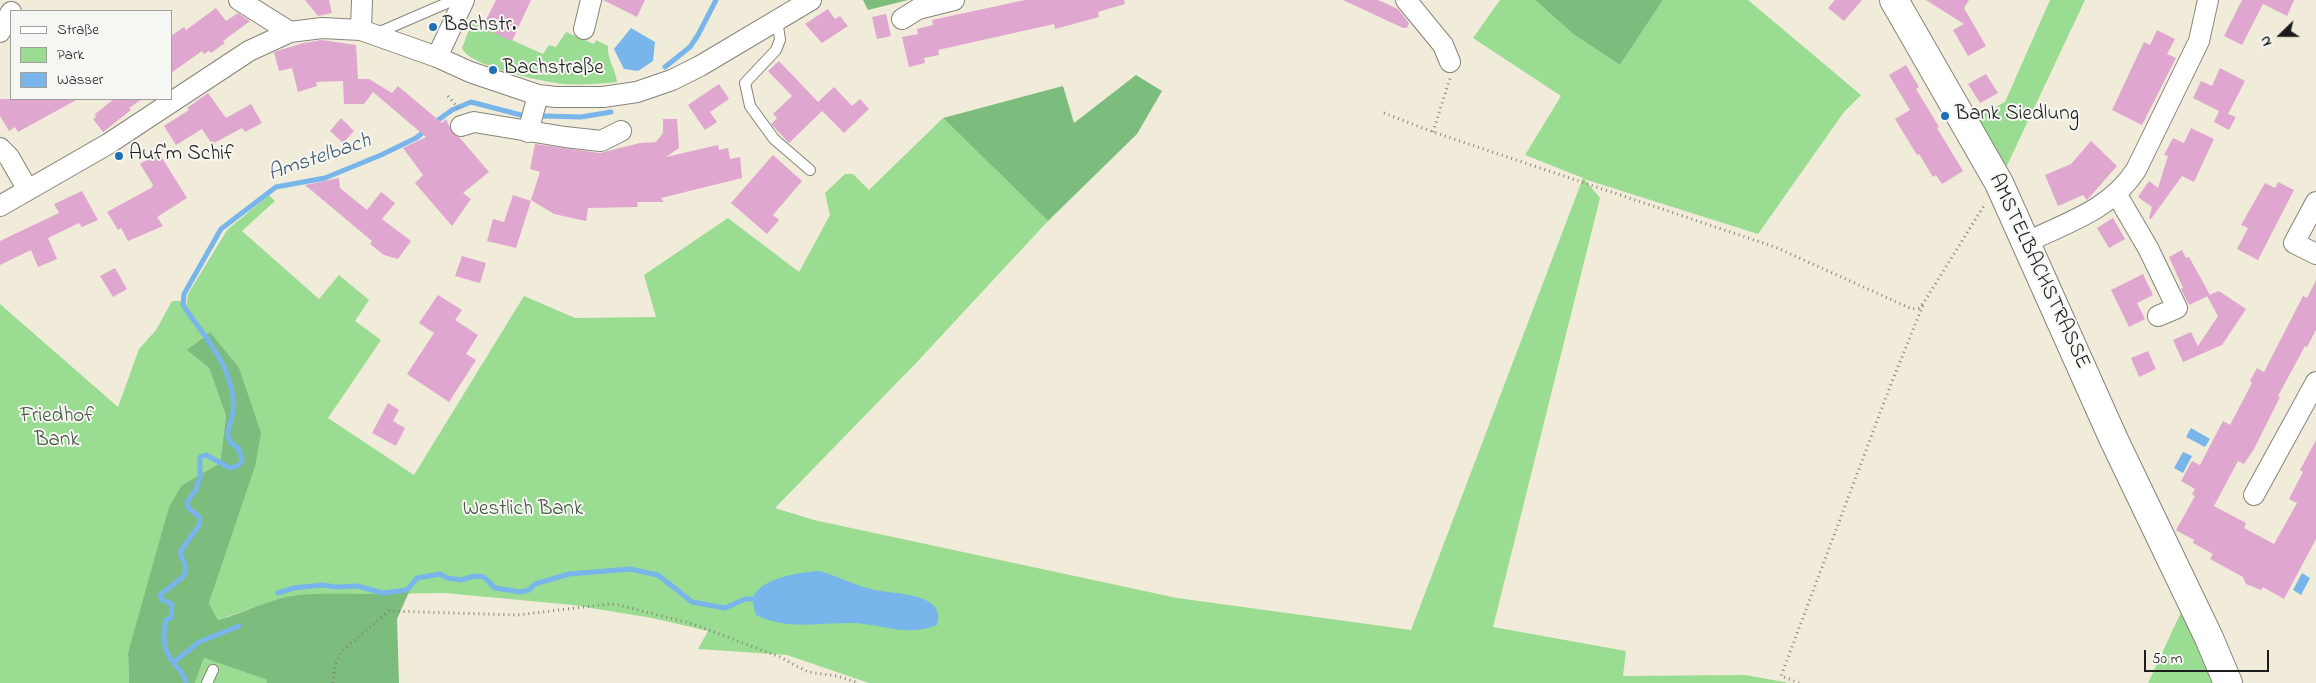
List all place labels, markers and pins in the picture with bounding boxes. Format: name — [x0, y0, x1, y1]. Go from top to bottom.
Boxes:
place label: Bachstr. — [443, 14, 516, 40]
marker: Bachstr. — [427, 21, 439, 33]
place label: Bachstraße — [503, 57, 604, 83]
marker: Bachstraße — [487, 64, 499, 76]
place label: Bank Siedlung — [1955, 103, 2079, 129]
marker: Bank Siedlung — [1939, 110, 1951, 122]
place label: Auf'm Schif — [129, 143, 234, 169]
marker: Auf'm Schif — [113, 150, 125, 162]

